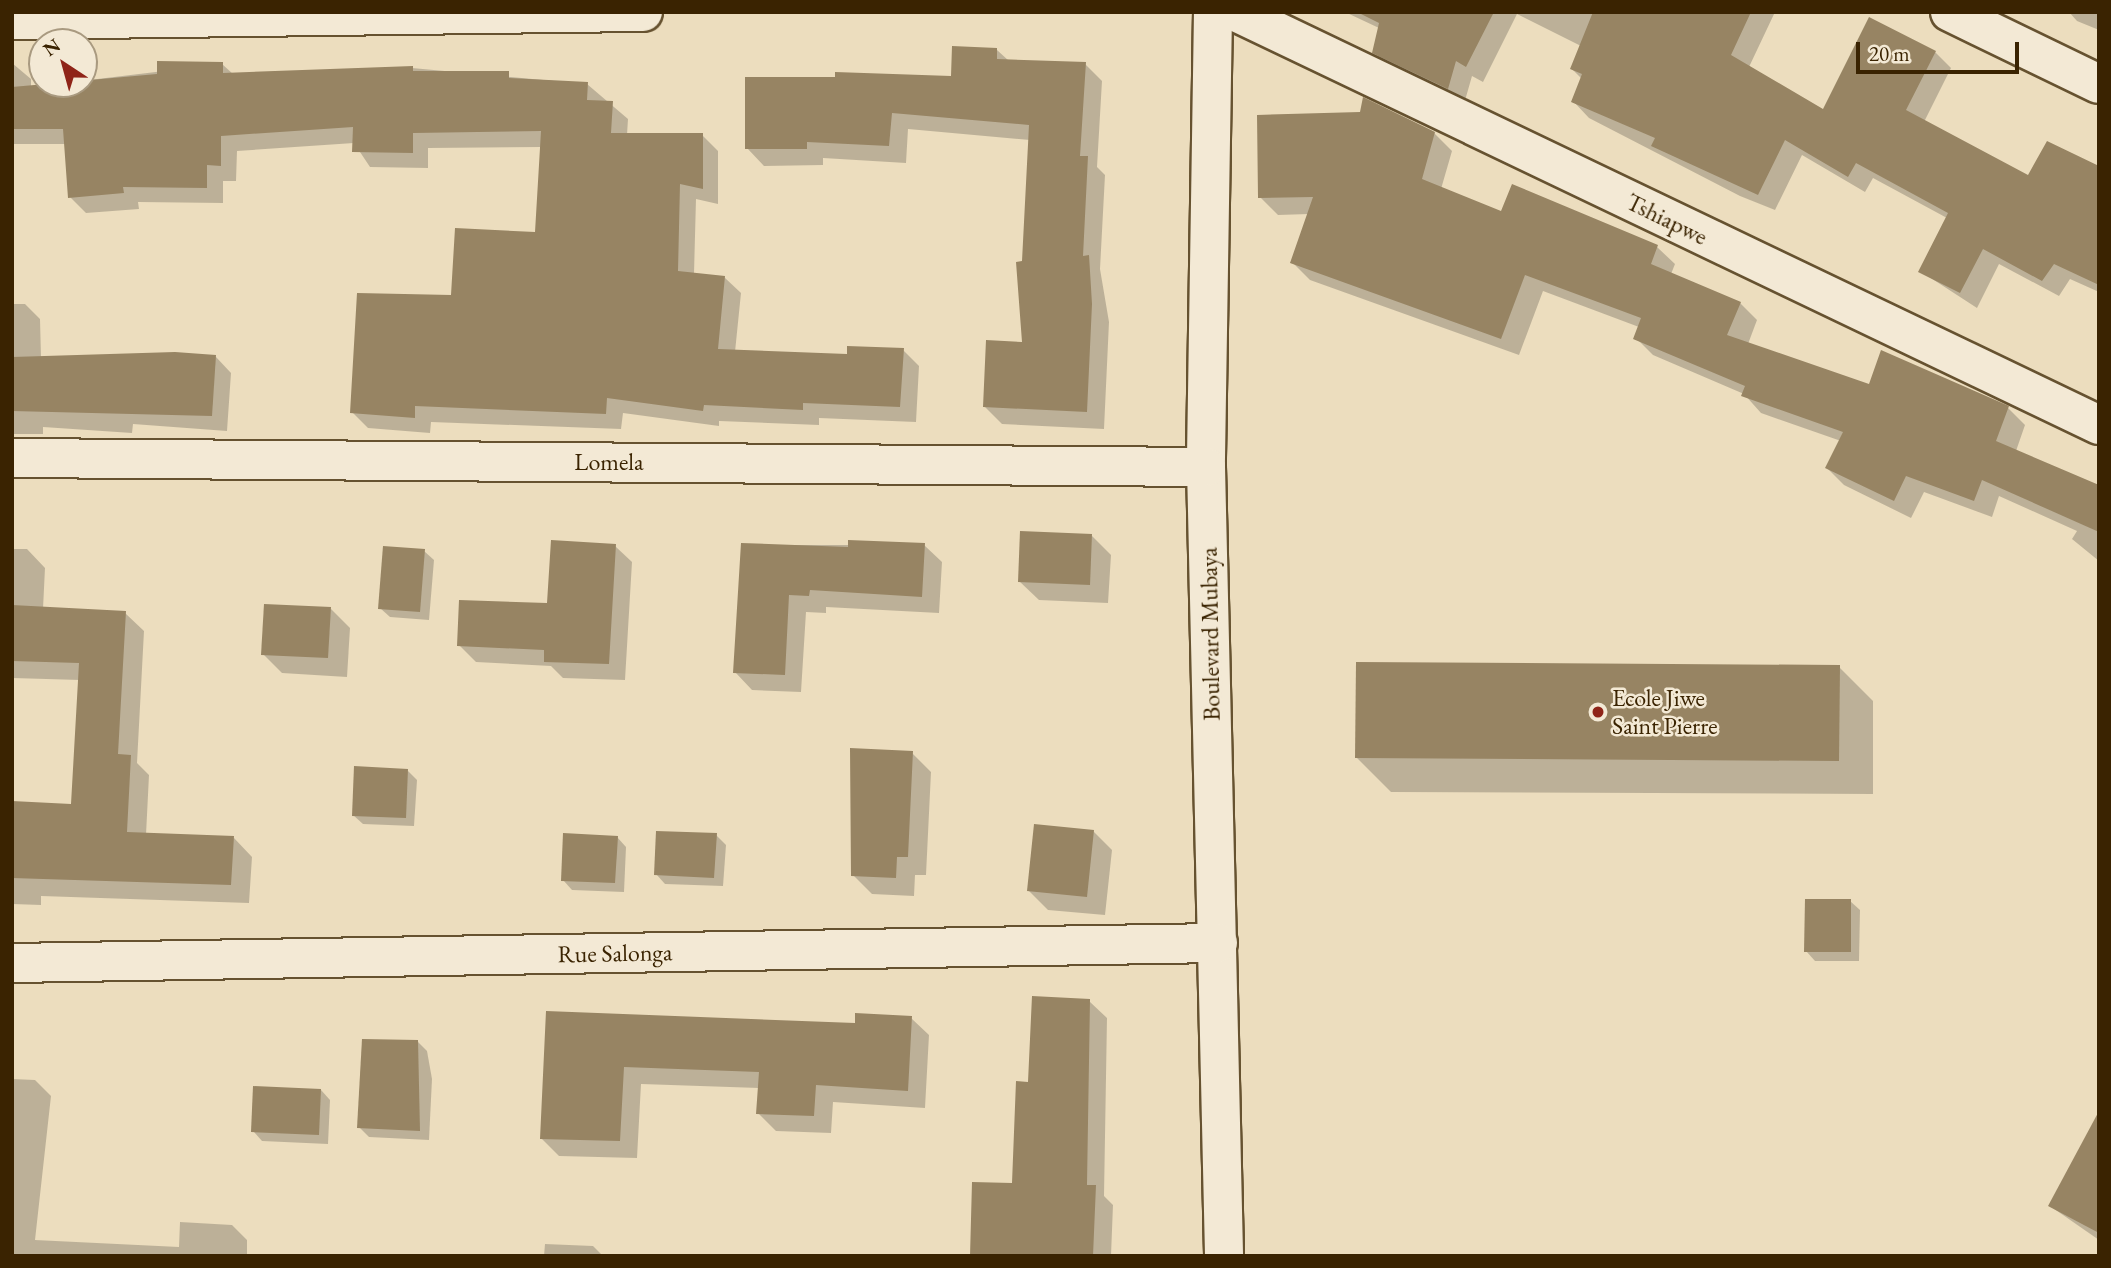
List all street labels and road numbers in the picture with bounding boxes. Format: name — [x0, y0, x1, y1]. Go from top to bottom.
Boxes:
street label: Tshiapwe — [1622, 187, 1712, 251]
street label: Lomela — [574, 448, 644, 476]
street label: Boulevard Mubaya — [1194, 547, 1226, 721]
street label: Rue Salonga — [557, 938, 673, 968]

